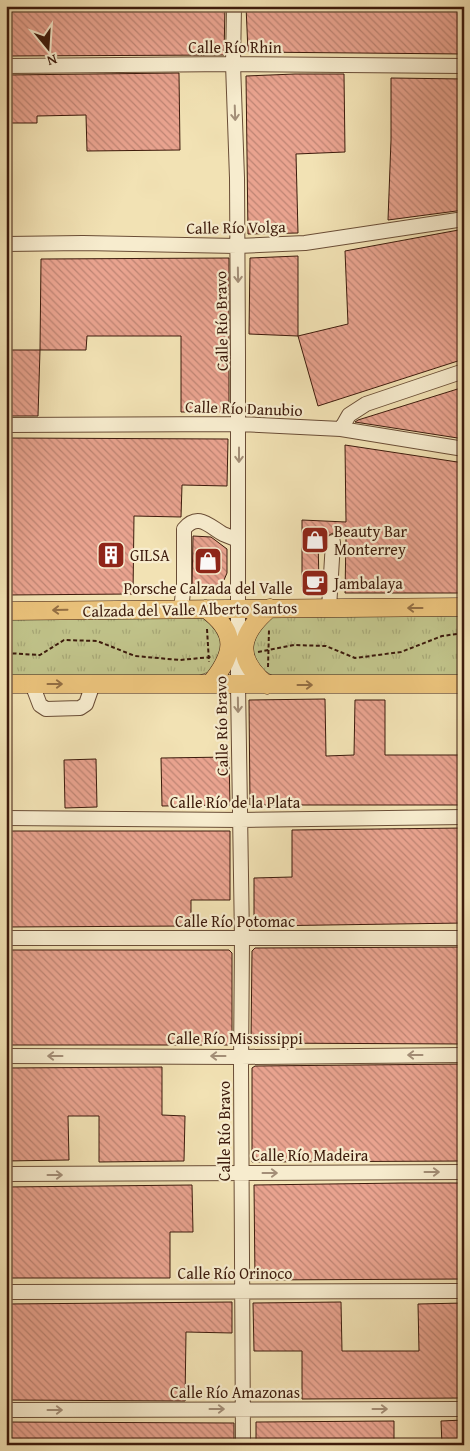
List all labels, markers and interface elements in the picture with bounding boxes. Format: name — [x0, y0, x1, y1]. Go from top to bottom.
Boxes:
north arrow — [22, 22, 72, 72]
street label: Calle Río Rhin — [188, 35, 282, 59]
text: N — [44, 49, 60, 72]
one-way arrow — [230, 104, 240, 120]
street label: Calle Río Volga — [186, 214, 286, 240]
one-way arrow — [233, 266, 243, 283]
street label: Calle Río Bravo — [208, 271, 234, 371]
street label: Calle Río Danubio — [185, 394, 303, 422]
one-way arrow — [234, 446, 244, 463]
place label: Beauty Bar Monterrey — [334, 519, 408, 561]
shop icon: Beauty Bar Monterrey — [300, 525, 330, 555]
building icon: GILSA — [96, 540, 126, 570]
place label: GILSA — [130, 543, 170, 567]
shop icon: Porsche Calzada del Valle — [193, 546, 223, 576]
cafe icon: Jambalaya — [300, 568, 330, 598]
place label: Jambalaya — [332, 571, 403, 595]
place label: Porsche Calzada del Valle — [123, 576, 293, 600]
street label: Calzada del Valle Alberto Santos — [83, 595, 297, 623]
one-way arrow — [407, 603, 423, 612]
one-way arrow — [52, 606, 68, 615]
street label: Calle Río Bravo — [208, 676, 234, 776]
one-way arrow — [46, 679, 63, 689]
one-way arrow — [296, 680, 313, 690]
one-way arrow — [233, 696, 243, 713]
street label: Calle Río de la Plata — [170, 790, 301, 814]
street label: Calle Río Potomac — [175, 909, 295, 933]
street label: Calle Río Mississippi — [167, 1026, 303, 1050]
one-way arrow — [407, 1050, 424, 1060]
one-way arrow — [47, 1051, 64, 1061]
one-way arrow — [210, 1052, 226, 1061]
street label: Calle Río Bravo — [212, 1081, 236, 1181]
street label: Calle Río Madeira — [252, 1143, 369, 1167]
one-way arrow — [424, 1167, 440, 1177]
one-way arrow — [262, 1168, 278, 1178]
one-way arrow — [46, 1170, 63, 1180]
street label: Calle Río Orinoco — [178, 1261, 292, 1285]
street label: Calle Río Amazonas — [170, 1380, 300, 1404]
one-way arrow — [209, 1404, 225, 1414]
one-way arrow — [372, 1404, 388, 1414]
one-way arrow — [46, 1405, 63, 1415]

